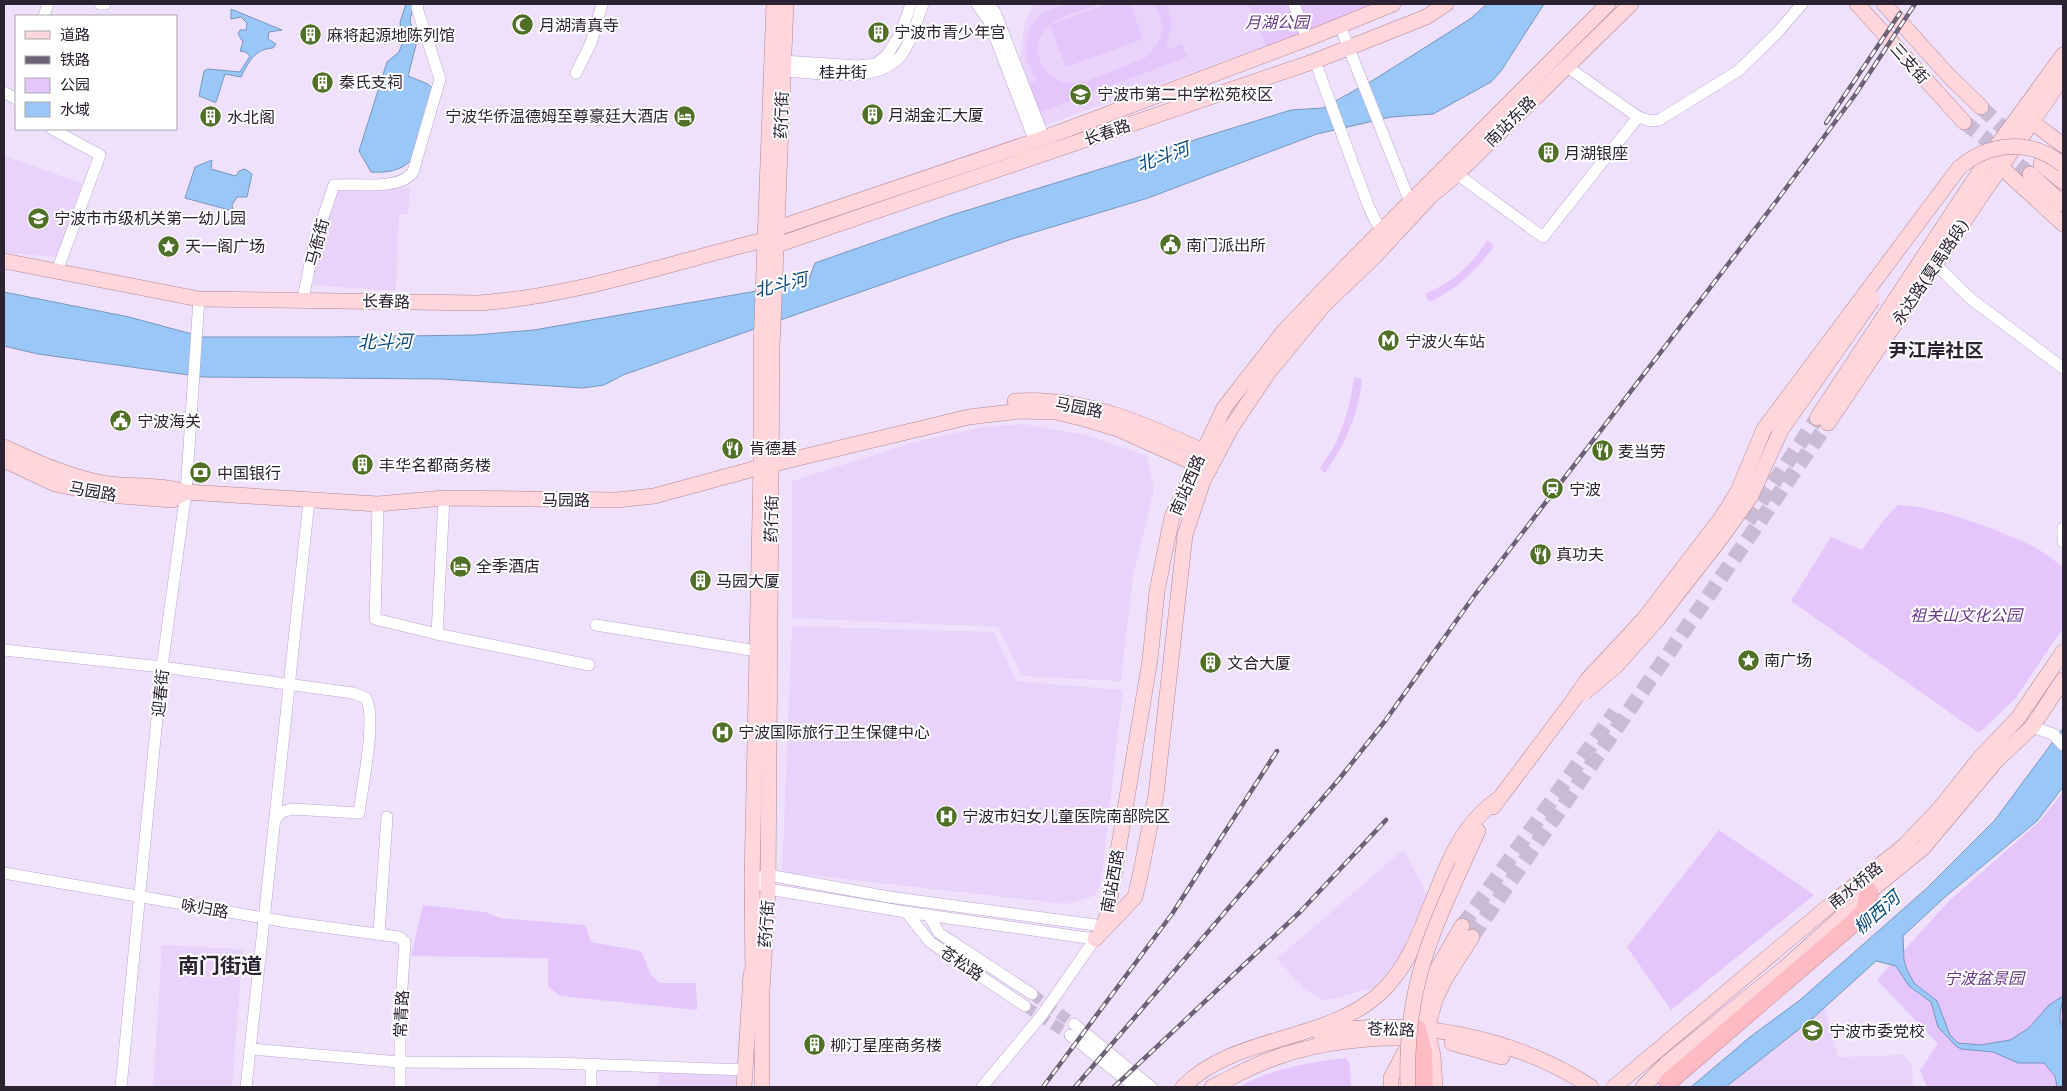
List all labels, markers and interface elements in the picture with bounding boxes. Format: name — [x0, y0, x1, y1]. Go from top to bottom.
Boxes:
park label: 月湖公园 — [1245, 12, 1311, 32]
mosque icon: 月湖清真寺 — [511, 13, 535, 37]
legend — [15, 15, 178, 130]
place label: 月湖清真寺 — [539, 15, 619, 35]
building icon: 宁波市青少年宫 — [866, 20, 890, 44]
place label: 宁波市青少年宫 — [894, 22, 1006, 42]
building icon: 麻将起源地陈列馆 — [299, 23, 323, 47]
text: 道路 — [60, 25, 90, 44]
place label: 麻将起源地陈列馆 — [327, 25, 455, 45]
street label: 三支街 — [1887, 38, 1933, 88]
text: 铁路 — [60, 50, 90, 69]
street label: 桂井街 — [819, 62, 867, 82]
building icon: 秦氏支祠 — [311, 70, 335, 94]
place label: 秦氏支祠 — [339, 72, 403, 92]
text: 公园 — [60, 75, 90, 94]
school or university icon: 宁波市第二中学松苑校区 — [1069, 82, 1093, 106]
place label: 宁波市第二中学松苑校区 — [1097, 84, 1273, 104]
street label: 药行街 — [770, 91, 792, 139]
street label: 南站东路 — [1480, 91, 1540, 151]
text: 水域 — [60, 100, 90, 119]
building icon: 月湖金汇大厦 — [860, 103, 884, 127]
hotel icon: 宁波华侨温德姆至尊豪廷大酒店 — [673, 104, 697, 128]
building icon: 水北阁 — [199, 105, 223, 129]
place label: 月湖金汇大厦 — [888, 105, 984, 125]
place label: 宁波华侨温德姆至尊豪廷大酒店 — [445, 106, 669, 126]
place label: 水北阁 — [227, 107, 275, 127]
street label: 长春路 — [1081, 115, 1133, 149]
water label: 北斗河 — [1134, 137, 1195, 176]
building icon: 月湖银座 — [1536, 141, 1560, 165]
place label: 月湖银座 — [1564, 143, 1628, 163]
school or university icon: 宁波市市级机关第一幼儿园 — [26, 206, 50, 230]
place label: 宁波市市级机关第一幼儿园 — [54, 208, 246, 228]
street label: 马衙街 — [301, 216, 333, 268]
street label: 永达路(夏禹路段) — [1887, 216, 1973, 328]
public building icon: 南门派出所 — [1158, 233, 1182, 257]
place icon: 天一阁广场 — [157, 234, 181, 258]
place label: 南门派出所 — [1186, 235, 1266, 255]
place label: 天一阁广场 — [185, 236, 265, 256]
water label: 北斗河 — [752, 268, 813, 302]
street label: 长春路 — [362, 291, 410, 311]
metro station icon: 宁波火车站 — [1377, 329, 1401, 353]
water label: 北斗河 — [358, 330, 415, 353]
place label: 宁波火车站 — [1405, 331, 1485, 351]
district label: 尹江岸社区 — [1888, 339, 1984, 362]
street label: 马园路 — [1054, 393, 1104, 421]
public building icon: 宁波海关 — [109, 409, 133, 433]
place label: 宁波海关 — [137, 411, 201, 431]
restaurant icon: 肯德基 — [721, 436, 745, 460]
place label: 肯德基 — [749, 438, 797, 458]
restaurant icon: 麦当劳 — [1590, 439, 1614, 463]
place label: 麦当劳 — [1618, 441, 1666, 461]
street label: 南站西路 — [1165, 452, 1209, 518]
building icon: 丰华名都商务楼 — [351, 453, 375, 477]
place label: 丰华名都商务楼 — [379, 455, 491, 475]
bank icon: 中国银行 — [189, 461, 213, 485]
place label: 中国银行 — [217, 463, 281, 483]
street label: 马园路 — [68, 477, 118, 505]
station icon: 宁波 — [1541, 477, 1565, 501]
place label: 宁波 — [1569, 479, 1601, 499]
street label: 马园路 — [542, 490, 590, 510]
street label: 药行街 — [761, 495, 781, 543]
restaurant icon: 真功夫 — [1528, 542, 1552, 566]
place label: 真功夫 — [1556, 544, 1604, 564]
hotel icon: 全季酒店 — [448, 554, 472, 578]
place label: 全季酒店 — [476, 556, 540, 576]
building icon: 马园大厦 — [688, 569, 712, 593]
place label: 马园大厦 — [716, 571, 780, 591]
park label: 祖关山文化公园 — [1910, 605, 2024, 625]
place icon: 南广场 — [1736, 648, 1760, 672]
place label: 南广场 — [1764, 650, 1812, 670]
building icon: 文合大厦 — [1199, 651, 1223, 675]
place label: 文合大厦 — [1227, 653, 1291, 673]
street label: 迎春街 — [148, 668, 172, 718]
hospital icon: 宁波国际旅行卫生保健中心 — [710, 720, 734, 744]
place label: 宁波国际旅行卫生保健中心 — [738, 722, 930, 742]
hospital icon: 宁波市妇女儿童医院南部院区 — [934, 804, 958, 828]
place label: 宁波市妇女儿童医院南部院区 — [962, 806, 1170, 826]
street label: 南站西路 — [1097, 848, 1127, 914]
street label: 甬水桥路 — [1824, 857, 1886, 913]
water label: 柳西河 — [1849, 885, 1907, 939]
street label: 咏归路 — [180, 894, 230, 922]
street label: 药行街 — [754, 899, 778, 949]
street label: 苍松路 — [937, 941, 987, 985]
district label: 南门街道 — [178, 953, 262, 979]
park label: 宁波盆景园 — [1944, 968, 2026, 988]
street label: 常青路 — [390, 990, 412, 1038]
street label: 苍松路 — [1367, 1018, 1415, 1040]
school or university icon: 宁波市委党校 — [1801, 1019, 1825, 1043]
place label: 宁波市委党校 — [1829, 1021, 1925, 1041]
building icon: 柳汀星座商务楼 — [802, 1033, 826, 1057]
place label: 柳汀星座商务楼 — [830, 1035, 942, 1055]

